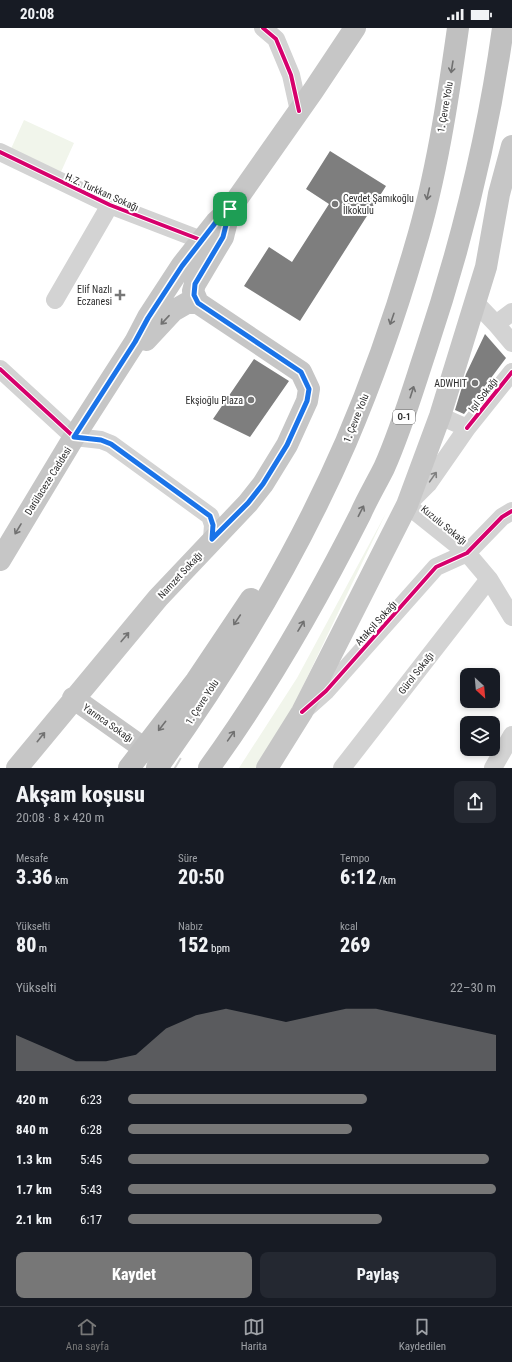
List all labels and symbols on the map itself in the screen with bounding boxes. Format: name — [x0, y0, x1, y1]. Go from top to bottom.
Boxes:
one-way arrow — [448, 60, 456, 73]
street label: 1. Çevre Yolu — [435, 81, 455, 133]
street label: H.Z. Turkkan Sokağı — [64, 171, 140, 213]
one-way arrow — [424, 188, 432, 201]
pin — [213, 192, 247, 226]
place label: Cevdet Şamıkoğlu İlkokulu — [343, 193, 414, 216]
marker: Cevdet Şamıkoğlu İlkokulu — [330, 199, 340, 209]
place label: Elif Nazlı Eczanesi — [77, 284, 112, 307]
marker: Elif Nazlı Eczanesi — [115, 290, 125, 300]
one-way arrow — [388, 312, 395, 325]
one-way arrow — [161, 314, 170, 324]
street label: Işıl Sokağı — [466, 376, 500, 414]
place label: ADWHIT — [434, 378, 467, 389]
marker: ADWHIT — [470, 378, 480, 388]
one-way arrow — [409, 386, 417, 398]
street label: 1. Çevre Yolu — [341, 392, 371, 444]
place label: Ekşioğlu Plaza — [185, 395, 243, 406]
marker: Ekşioğlu Plaza — [246, 395, 256, 405]
road number: O-1 — [393, 410, 415, 424]
street label: Darülaceze Caddesi — [23, 445, 73, 517]
one-way arrow — [429, 471, 438, 482]
street label: Kuzulu Sokağı — [419, 503, 469, 547]
one-way arrow — [358, 505, 366, 517]
one-way arrow — [14, 523, 22, 534]
street label: Namzet Sokağı — [156, 549, 204, 601]
street label: Atakçil Sokağı — [353, 598, 399, 648]
one-way arrow — [233, 614, 241, 625]
one-way arrow — [297, 620, 305, 632]
one-way arrow — [120, 632, 129, 643]
street label: Gürol Sokağı — [396, 650, 436, 696]
north arrow — [460, 668, 500, 708]
street label: 1. Çevre Yolu — [183, 677, 221, 727]
street label: Yarınca Sokağı — [81, 702, 135, 744]
one-way arrow — [158, 720, 166, 731]
one-way arrow — [228, 730, 236, 742]
one-way arrow — [37, 732, 46, 743]

